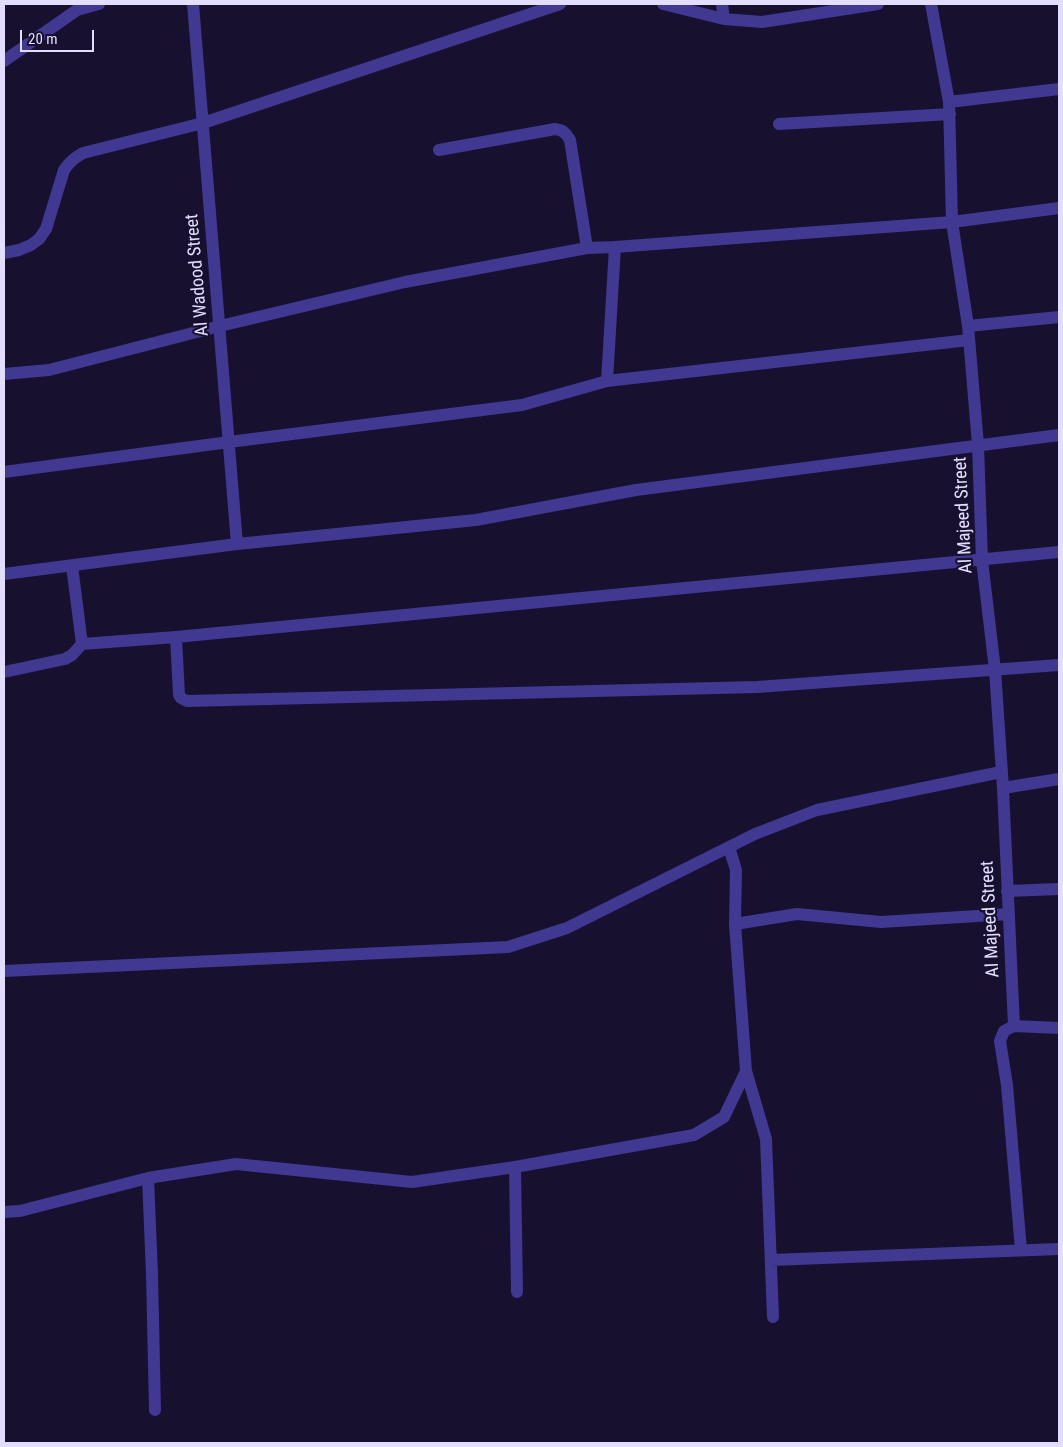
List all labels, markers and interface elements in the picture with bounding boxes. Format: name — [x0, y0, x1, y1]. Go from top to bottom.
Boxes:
scale bar — [22, 20, 96, 52]
text: 20 m — [28, 30, 58, 48]
street label: Al Wadood Street — [182, 213, 214, 337]
street label: Al Majeed Street — [950, 456, 978, 574]
street label: Al Majeed Street — [977, 860, 1005, 978]

